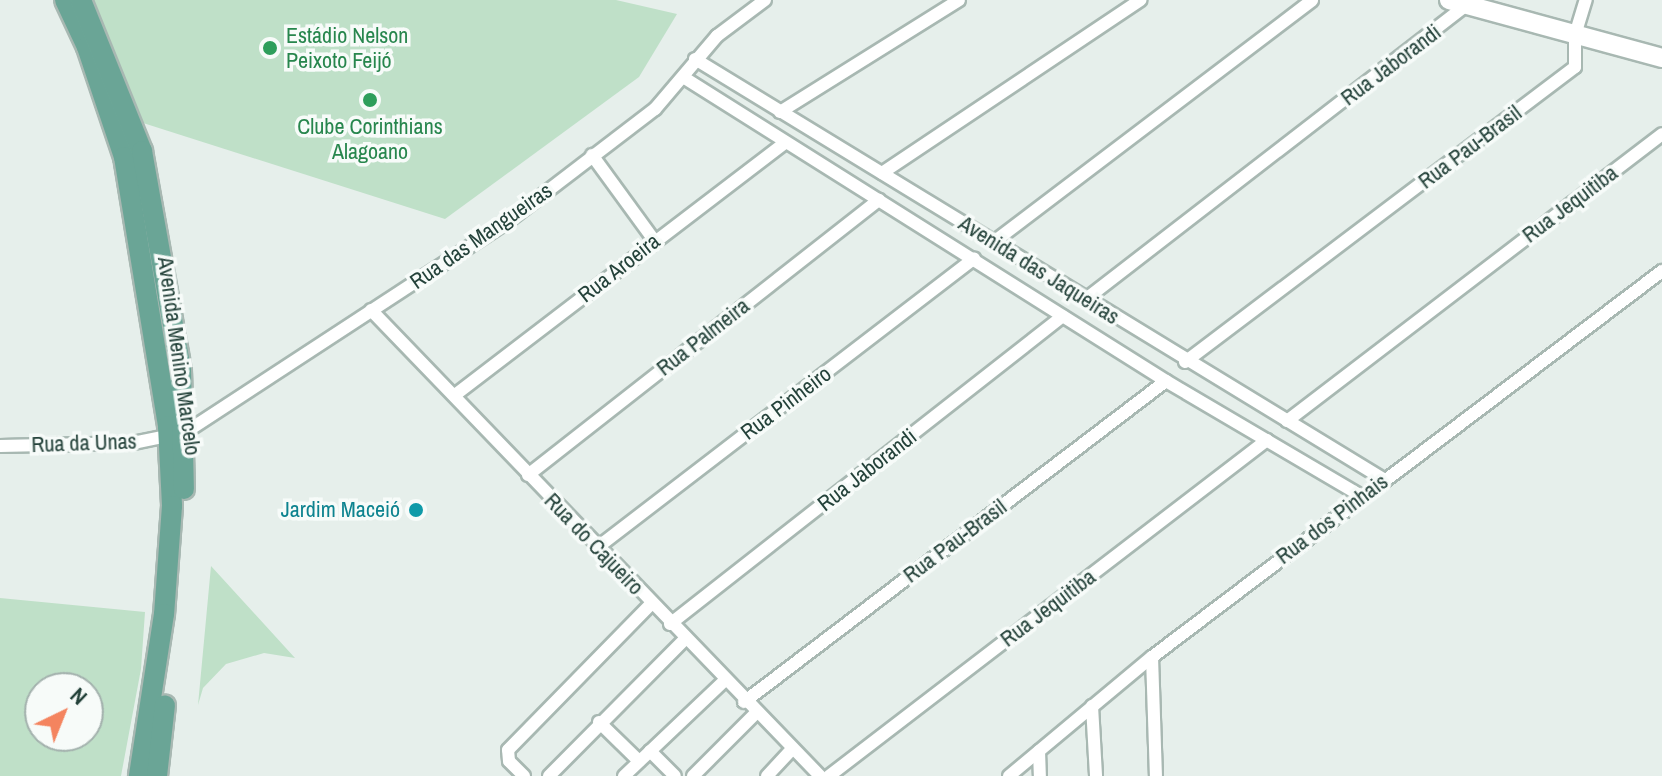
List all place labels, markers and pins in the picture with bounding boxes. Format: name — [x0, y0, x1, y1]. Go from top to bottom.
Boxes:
place label: Estádio Nelson Peixoto Feijó — [286, 22, 408, 74]
marker: Estádio Nelson Peixoto Feijó — [261, 39, 279, 57]
marker: Clube Corinthians Alagoano — [361, 91, 379, 109]
place label: Clube Corinthians Alagoano — [297, 113, 443, 164]
place label: Jardim Maceió — [281, 497, 400, 523]
marker: Jardim Maceió — [407, 501, 425, 519]

